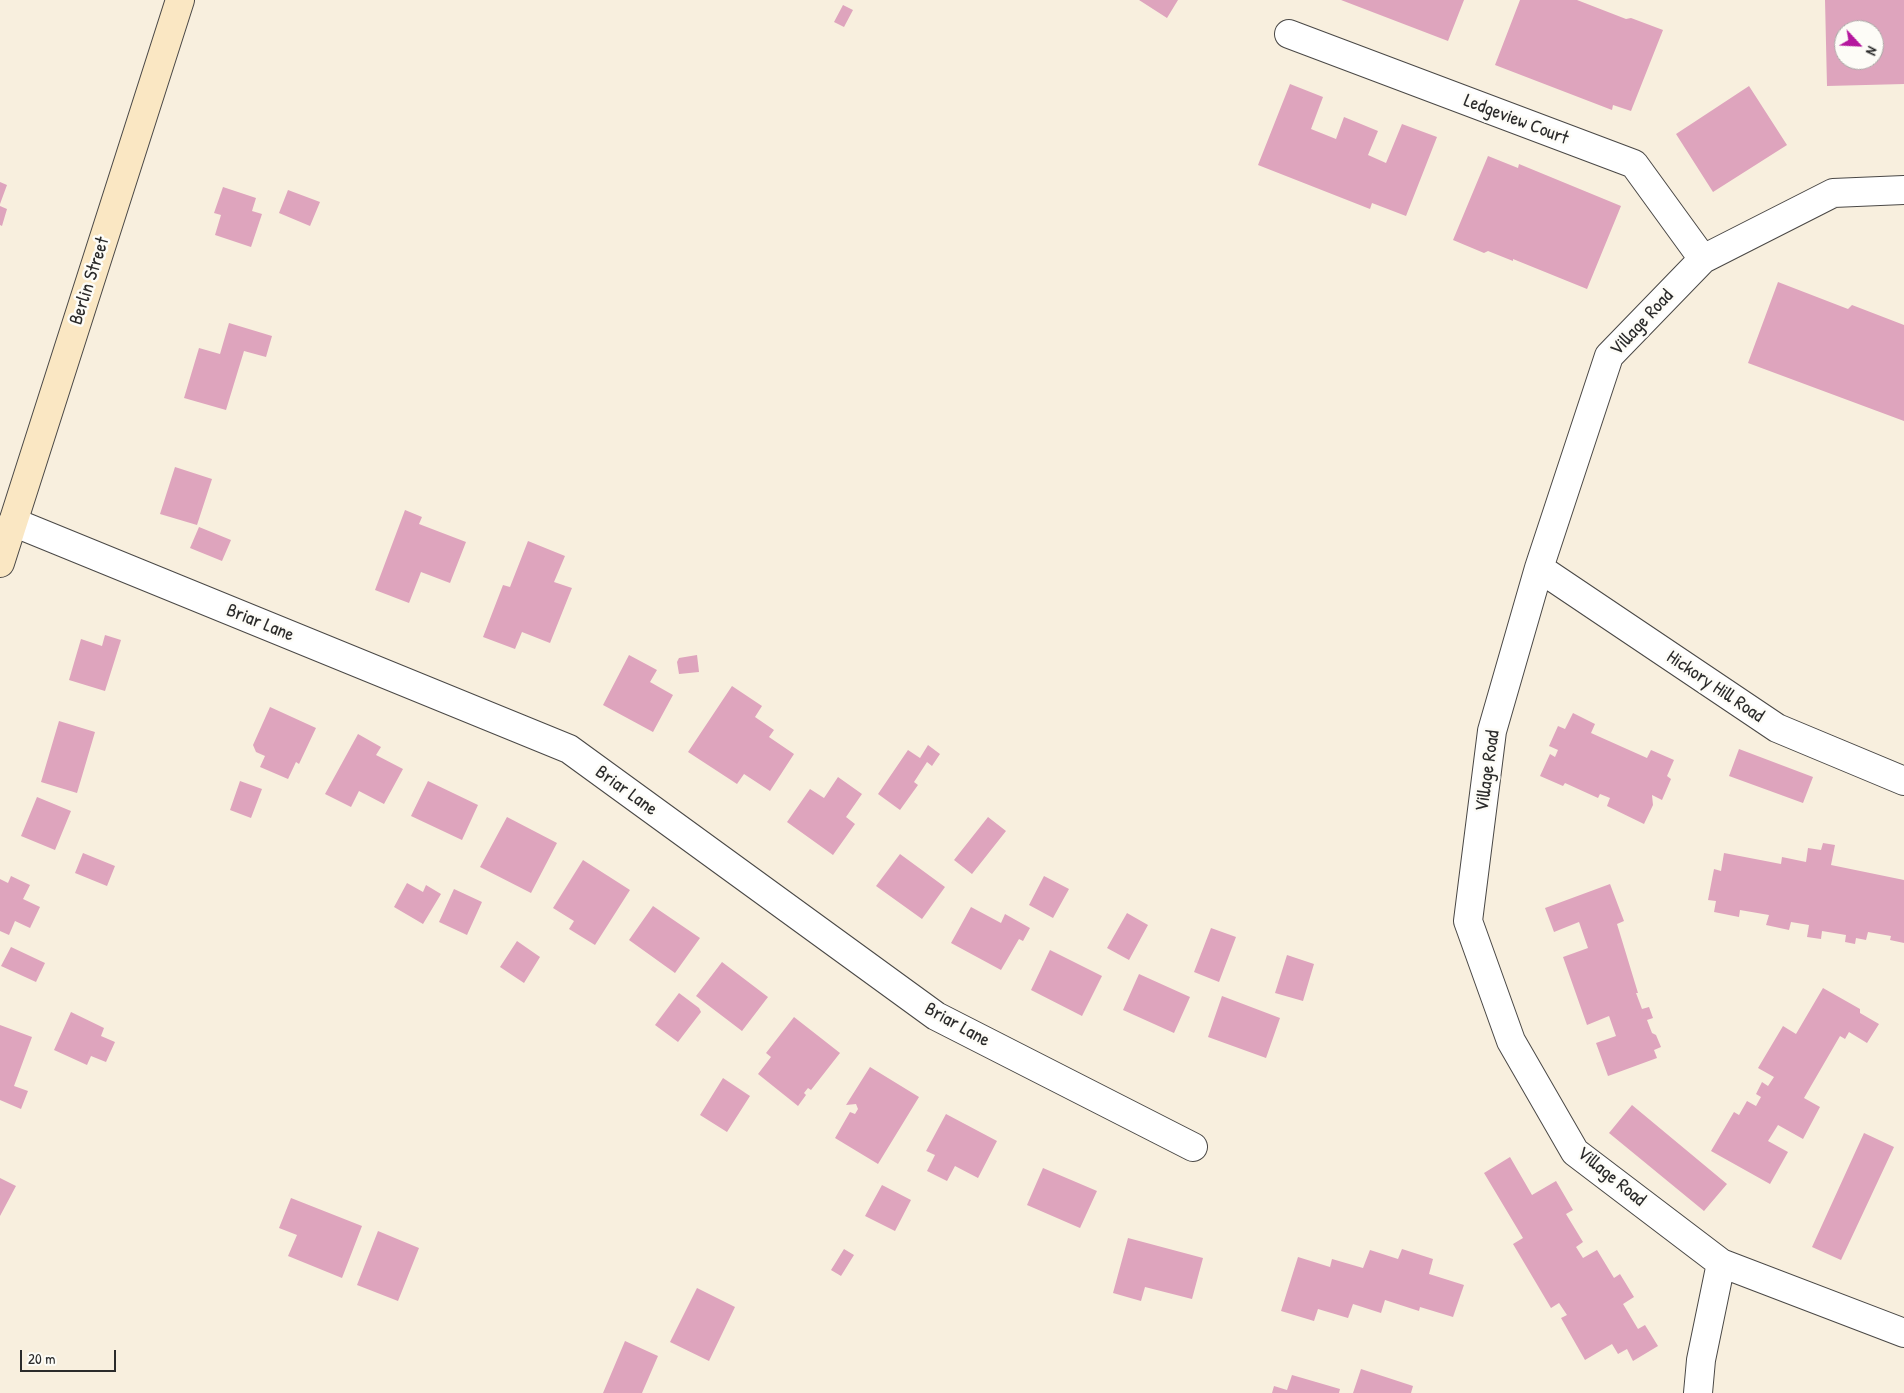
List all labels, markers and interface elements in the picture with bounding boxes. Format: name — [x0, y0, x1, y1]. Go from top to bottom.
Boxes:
north arrow — [1834, 20, 1884, 70]
text: N — [1862, 44, 1882, 59]
street label: Ledgeview Court — [1460, 90, 1572, 150]
street label: Berlin Street — [65, 234, 115, 328]
street label: Village Road — [1606, 285, 1678, 361]
street label: Briar Lane — [223, 599, 297, 647]
street label: Hickory Hill Road — [1662, 646, 1768, 728]
street label: Village Road — [1471, 729, 1505, 813]
street label: Briar Lane — [591, 761, 661, 821]
street label: Briar Lane — [920, 998, 994, 1052]
street label: Village Road — [1572, 1142, 1650, 1212]
scale bar — [22, 1340, 119, 1372]
text: 20 m — [28, 1348, 55, 1369]

